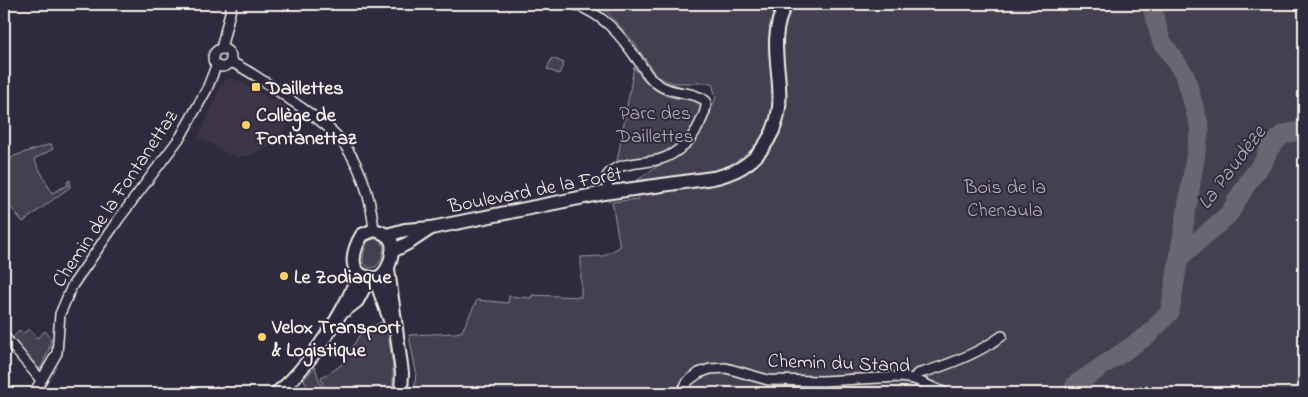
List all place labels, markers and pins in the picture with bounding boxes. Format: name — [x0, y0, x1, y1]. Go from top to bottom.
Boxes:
place label: Daillettes — [265, 75, 343, 104]
marker: Daillettes — [250, 81, 262, 93]
place label: Collège de Fontanettaz — [255, 102, 357, 154]
marker: Collège de Fontanettaz — [240, 119, 252, 131]
place label: Le Zodiaque — [294, 264, 392, 293]
marker: Le Zodiaque — [278, 270, 290, 282]
place label: Velox Transport & Logistique — [271, 314, 401, 367]
marker: Velox Transport & Logistique — [256, 331, 268, 343]

